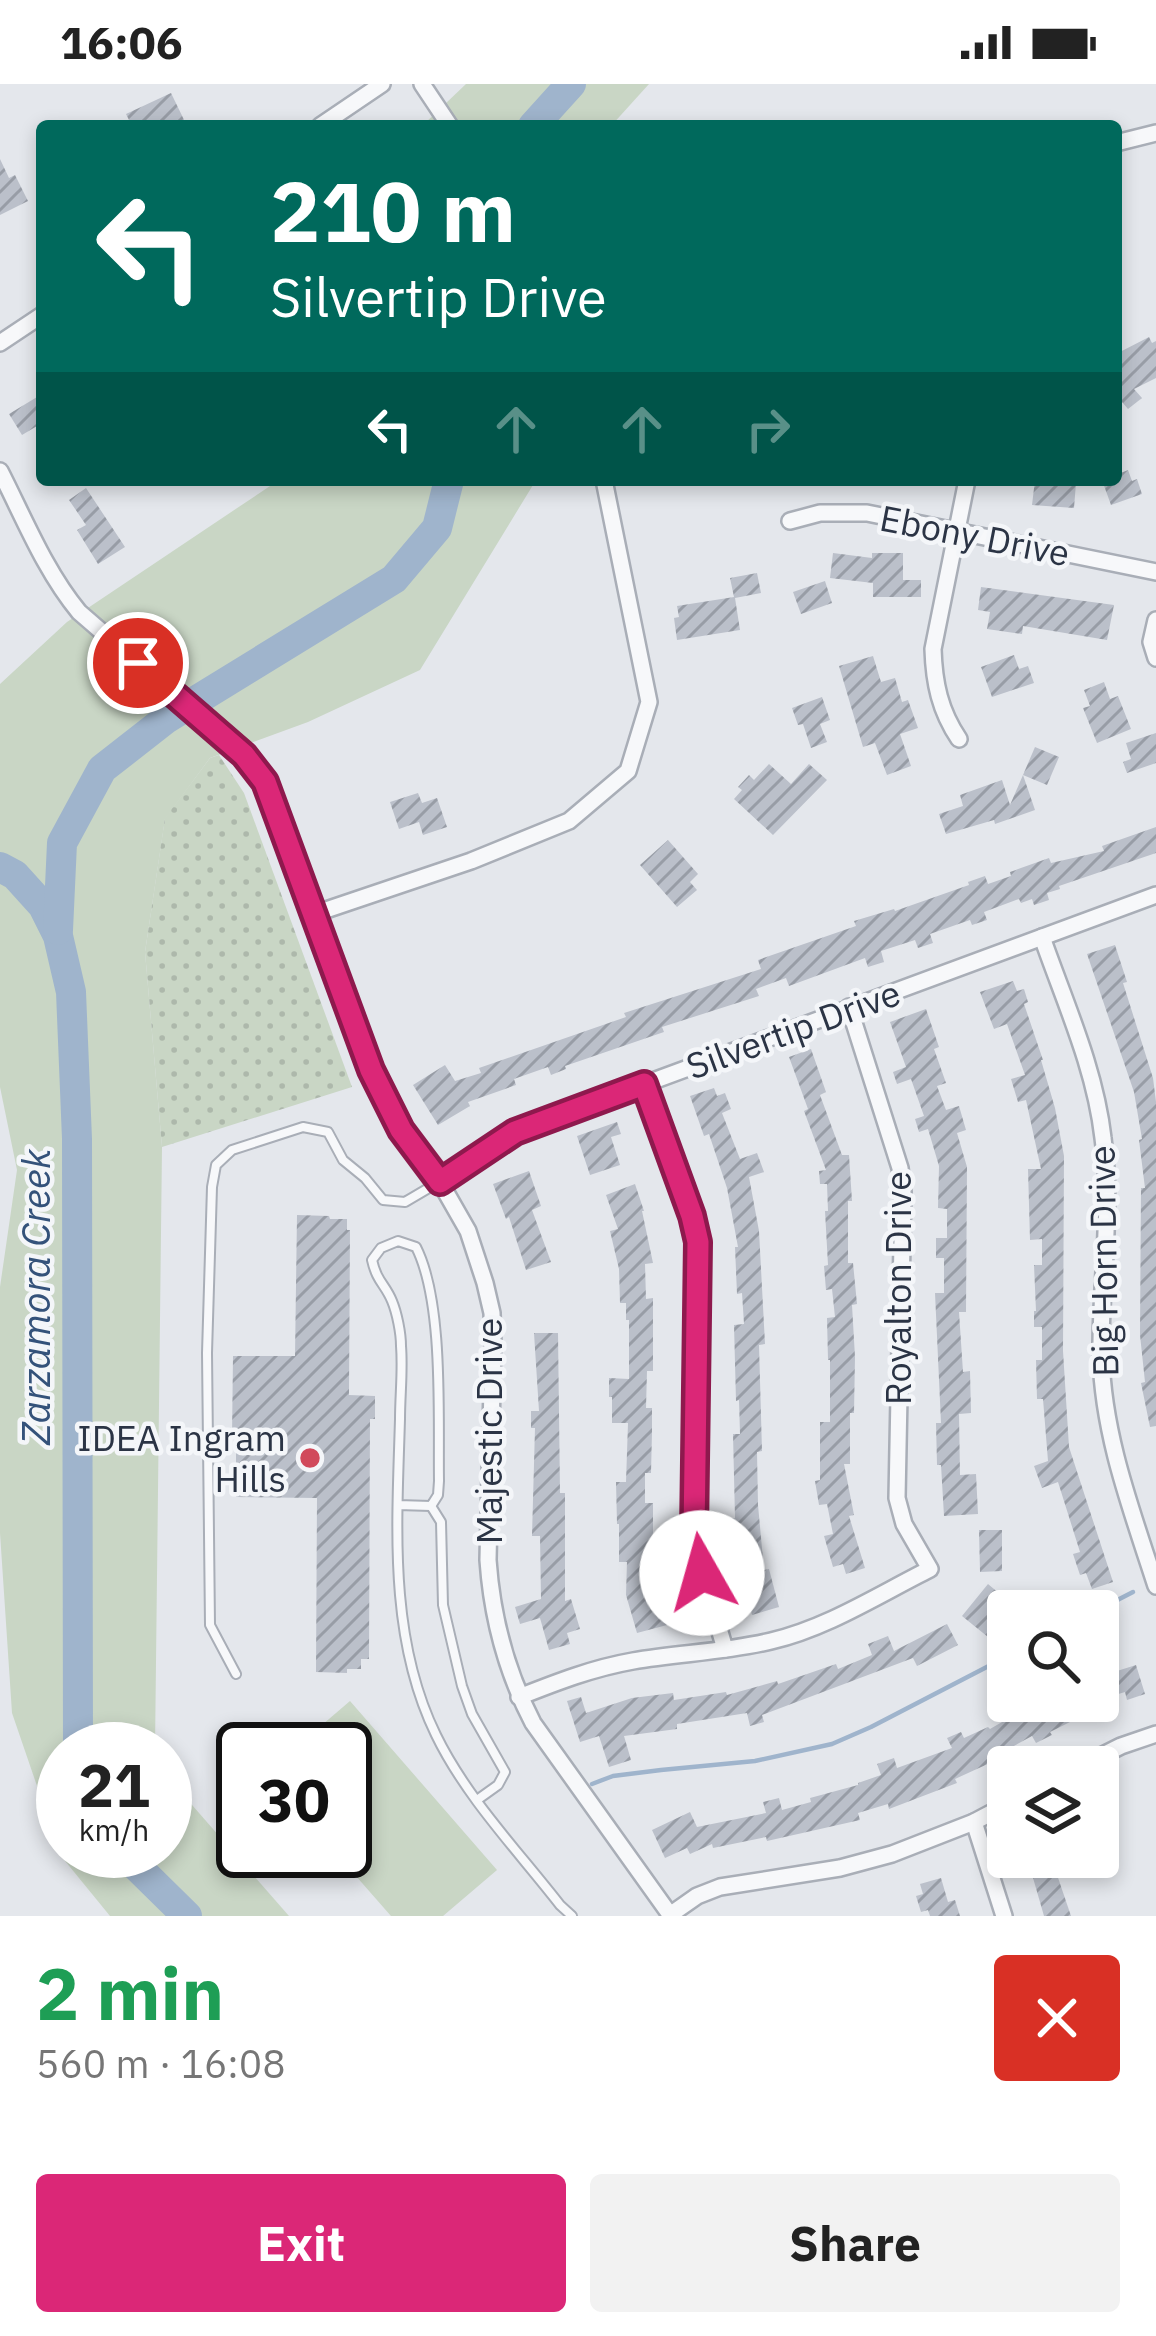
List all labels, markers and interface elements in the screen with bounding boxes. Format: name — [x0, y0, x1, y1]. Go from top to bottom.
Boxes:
text: 16:06 — [60, 13, 183, 71]
text: 210 m — [270, 156, 516, 265]
icon: left — [72, 168, 228, 324]
text: Silvertip Drive — [270, 262, 607, 332]
icon: left — [357, 396, 423, 462]
icon: ahead — [483, 396, 549, 462]
icon: ahead — [609, 396, 675, 462]
icon: right — [735, 396, 801, 462]
street label: Ebony Drive — [876, 494, 1074, 576]
pin — [87, 612, 189, 714]
icon: arrive — [105, 630, 171, 696]
street label: Silvertip Drive — [679, 969, 907, 1089]
street label: Big Horn Drive — [1077, 1145, 1129, 1377]
water label: Zarzamora Creek — [10, 1148, 61, 1446]
street label: Royalton Drive — [874, 1171, 921, 1405]
street label: Majestic Drive — [465, 1318, 512, 1544]
place label: IDEA Ingram Hills — [77, 1414, 286, 1502]
marker: IDEA Ingram Hills — [297, 1445, 323, 1471]
position arrow — [639, 1510, 765, 1636]
map controls — [987, 1590, 1119, 1878]
button: search — [987, 1590, 1119, 1722]
speed limit sign: 30 — [216, 1722, 372, 1878]
text: 21 — [78, 1745, 150, 1824]
button: layers — [987, 1746, 1119, 1878]
text: km/h — [79, 1810, 149, 1849]
text: 2 min — [36, 1946, 224, 2040]
button: close — [994, 1955, 1120, 2081]
text: 560 m · 16:08 — [36, 2038, 286, 2089]
button: Exit — [36, 2174, 566, 2312]
button: Share — [590, 2174, 1120, 2312]

